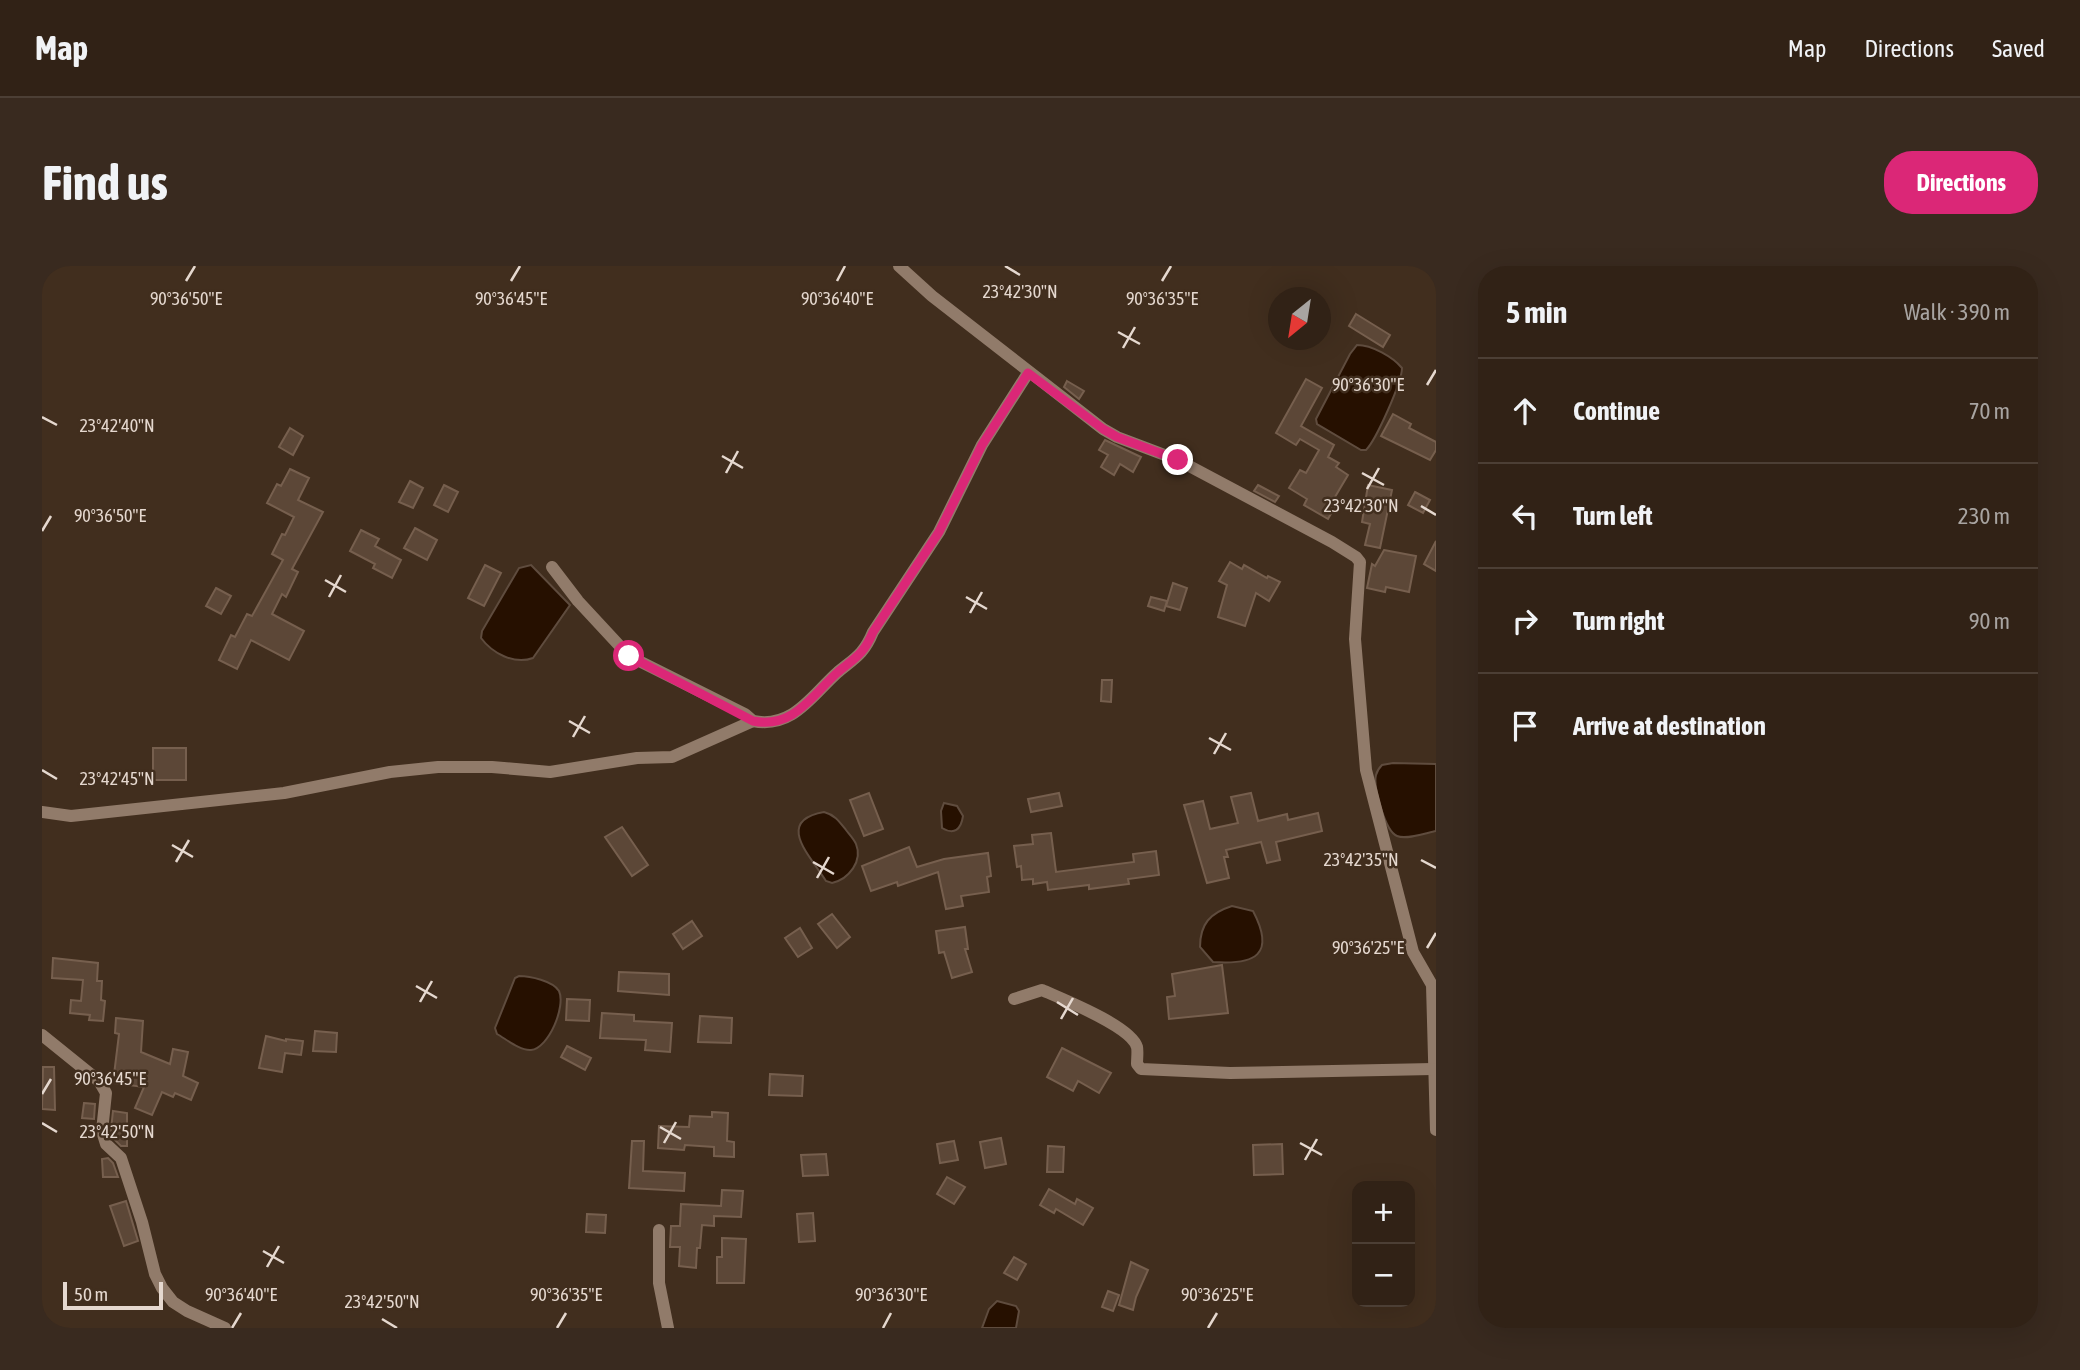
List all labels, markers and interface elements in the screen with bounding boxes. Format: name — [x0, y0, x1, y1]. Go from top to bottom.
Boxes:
text: Map — [35, 29, 88, 67]
text: Map — [1788, 35, 1826, 62]
text: Directions — [1864, 35, 1954, 62]
text: Saved — [1992, 35, 2045, 62]
button: Directions — [1884, 151, 2038, 214]
text: Find us — [42, 154, 168, 210]
text: 23°42'30"N — [982, 281, 1058, 302]
north arrow — [1268, 287, 1331, 350]
text: 90°36'50"E — [150, 288, 222, 309]
text: 90°36'45"E — [475, 288, 547, 309]
text: 90°36'40"E — [801, 288, 873, 309]
text: 90°36'35"E — [1126, 288, 1198, 309]
text: 5 min — [1506, 295, 1567, 329]
text: Walk · 390 m — [1904, 299, 2010, 325]
text: 90°36'30"E — [1332, 374, 1404, 395]
icon: ahead — [1506, 392, 1544, 430]
text: Continue — [1573, 396, 1660, 426]
text: 70 m — [1969, 398, 2010, 424]
text: 23°42'40"N — [79, 415, 155, 436]
route end — [1162, 444, 1193, 475]
text: 23°42'30"N — [1323, 495, 1399, 516]
icon: left — [1506, 497, 1544, 535]
text: Turn left — [1573, 501, 1653, 531]
text: 230 m — [1958, 503, 2010, 529]
text: 90°36'50"E — [74, 505, 146, 526]
icon: right — [1506, 602, 1544, 640]
text: Turn right — [1573, 606, 1664, 636]
text: 90 m — [1969, 608, 2010, 634]
route start — [613, 640, 644, 671]
icon: arrive — [1506, 707, 1544, 745]
text: Arrive at destination — [1573, 711, 1766, 741]
text: 23°42'45"N — [79, 768, 155, 789]
text: 23°42'35"N — [1323, 849, 1399, 870]
text: 90°36'25"E — [1332, 937, 1404, 958]
text: 90°36'45"E — [74, 1068, 146, 1089]
text: 23°42'50"N — [79, 1121, 155, 1142]
map controls — [1352, 1181, 1415, 1307]
button: + — [1352, 1181, 1415, 1244]
button: − — [1352, 1244, 1415, 1307]
scale bar — [63, 1279, 163, 1311]
text: 50 m — [74, 1283, 108, 1305]
text: 90°36'40"E — [205, 1284, 277, 1305]
text: 90°36'35"E — [530, 1284, 602, 1305]
text: 90°36'30"E — [855, 1284, 927, 1305]
text: 90°36'25"E — [1181, 1284, 1253, 1305]
text: 23°42'50"N — [344, 1291, 420, 1312]

